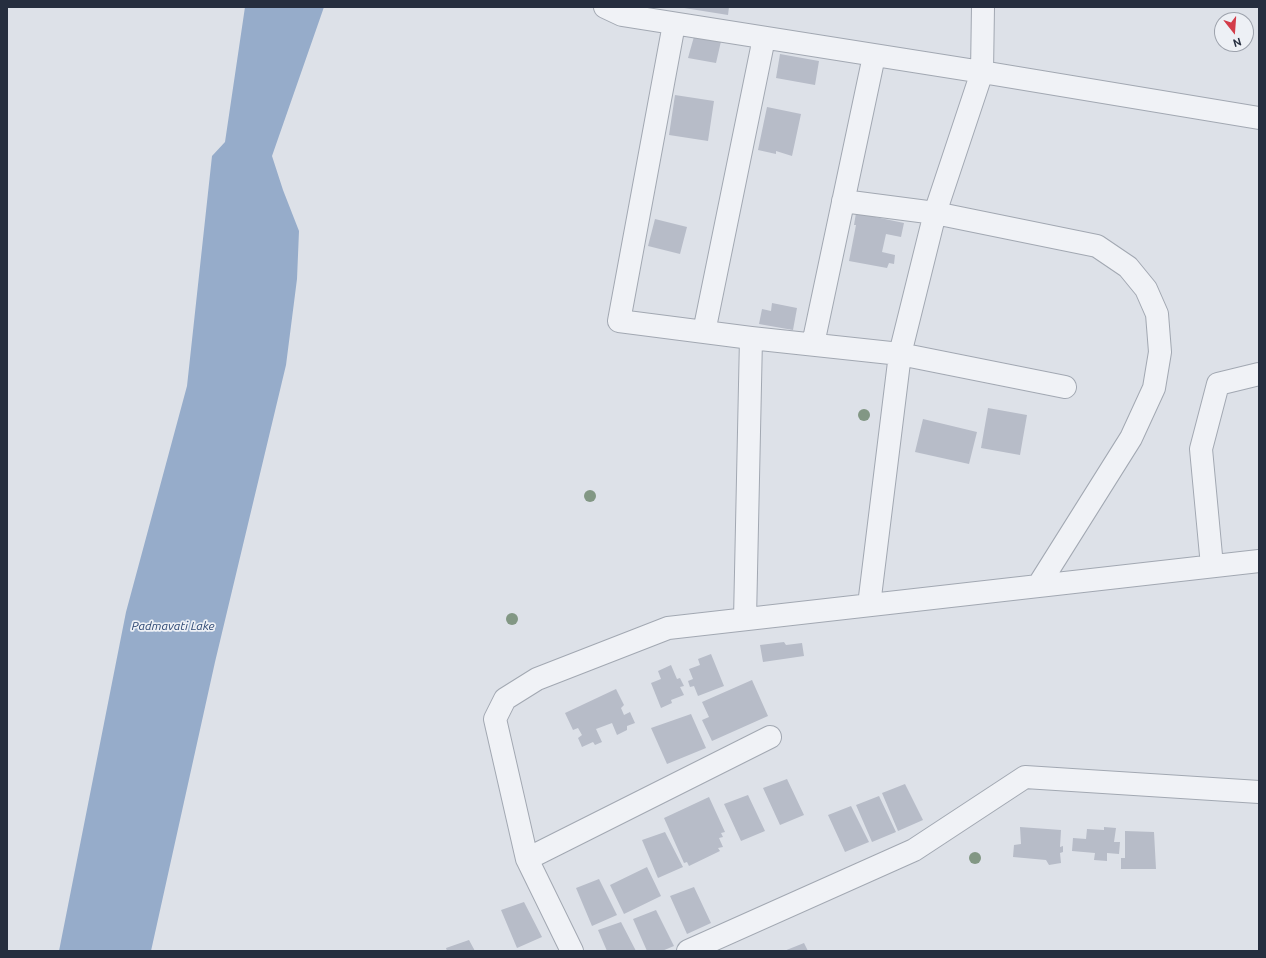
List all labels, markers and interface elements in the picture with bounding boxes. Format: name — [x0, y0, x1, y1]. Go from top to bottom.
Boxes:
north arrow — [1214, 12, 1254, 52]
text: N — [1232, 36, 1243, 49]
water label: Padmavati Lake — [131, 619, 215, 633]

